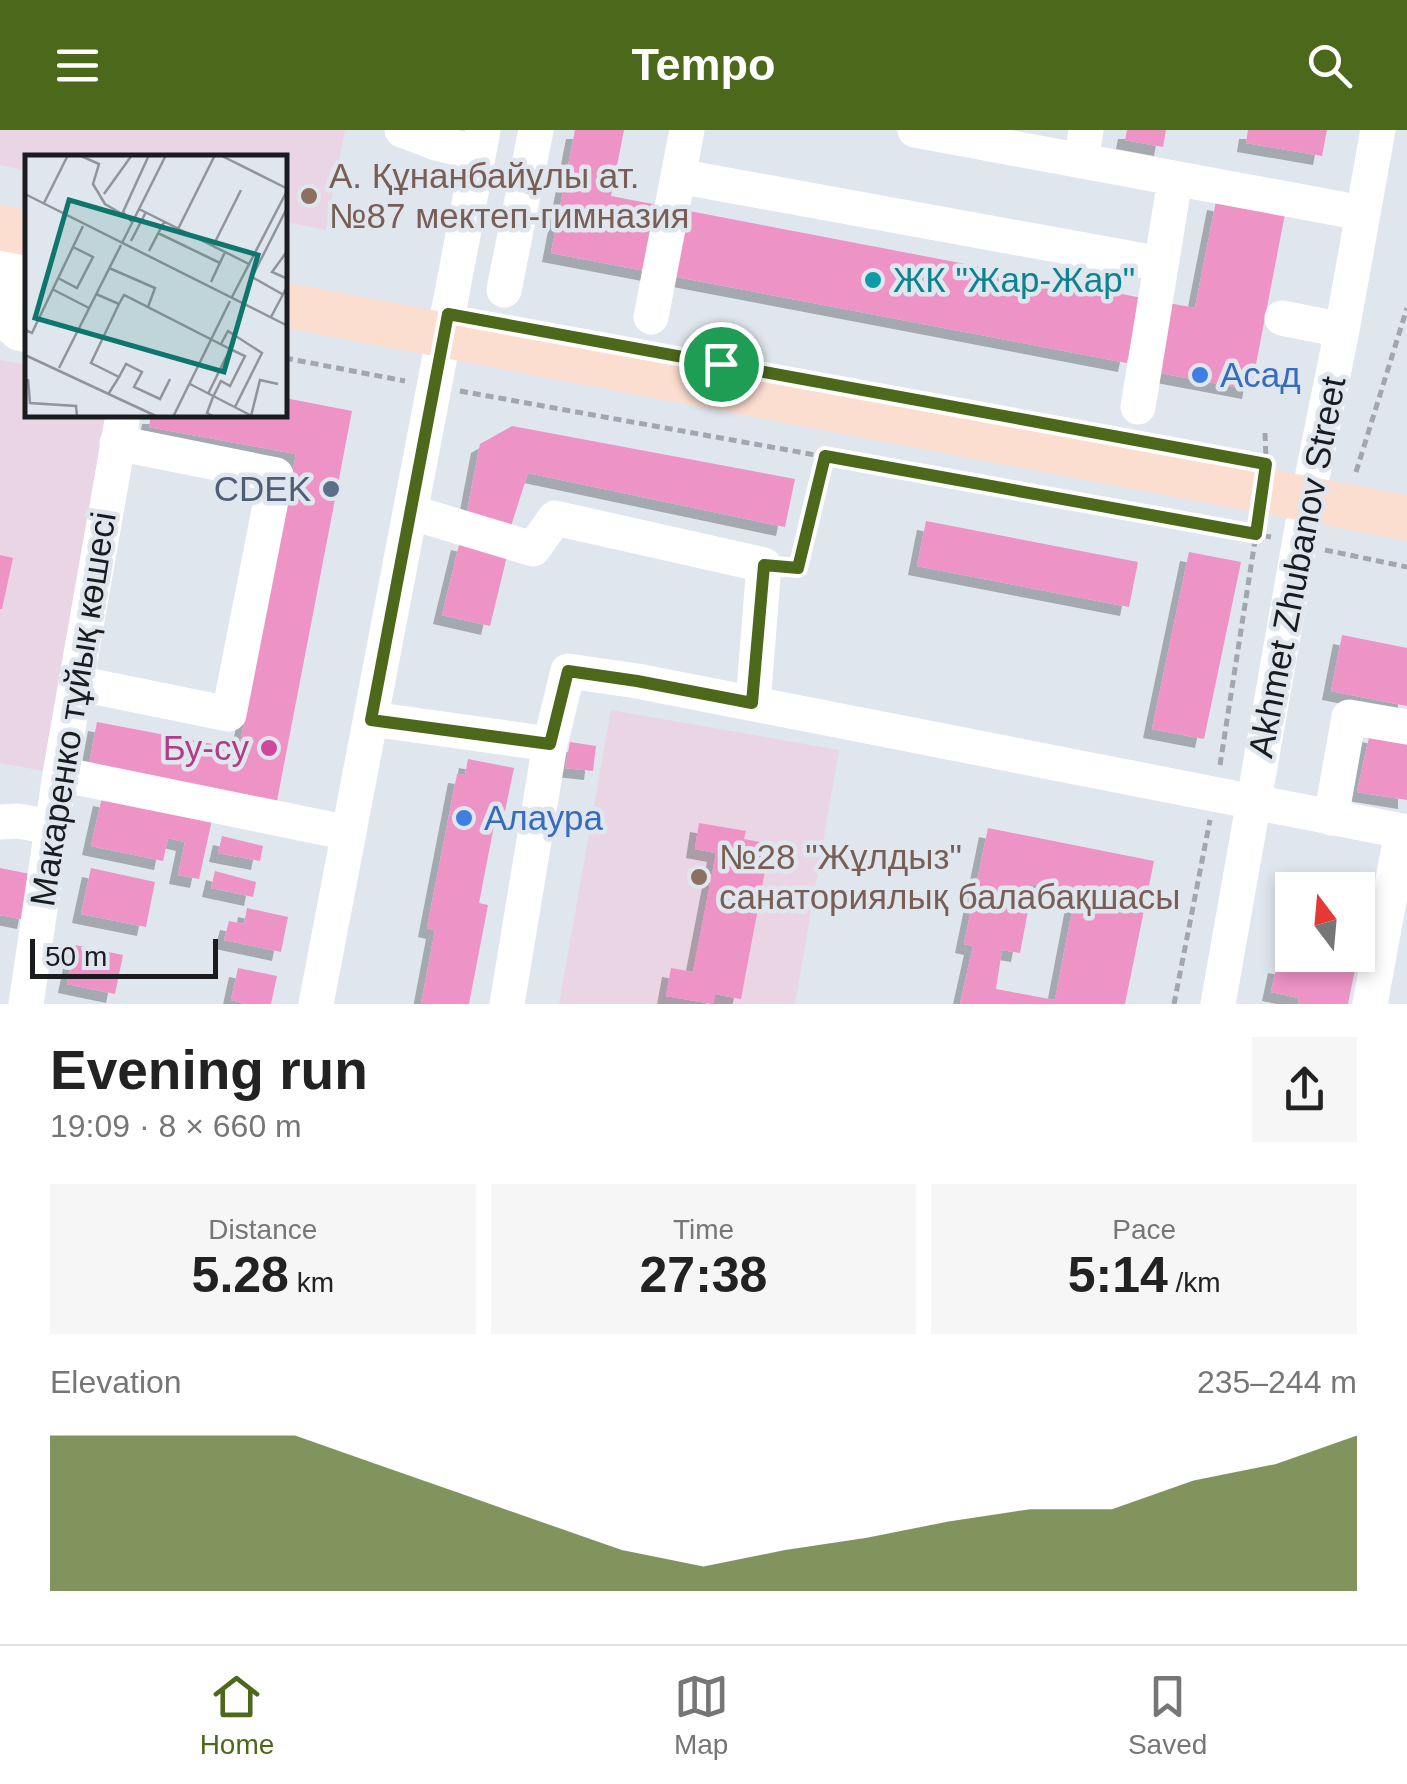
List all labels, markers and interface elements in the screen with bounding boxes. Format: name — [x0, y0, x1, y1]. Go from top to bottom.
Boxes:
icon: menu — [50, 38, 105, 93]
icon: search — [1302, 38, 1357, 93]
text: Tempo — [631, 39, 776, 90]
inset map — [25, 155, 288, 418]
place label: А. Құнанбайұлы ат. №87 мектеп-гимназия — [329, 156, 689, 235]
marker: А. Құнанбайұлы ат. №87 мектеп-гимназия — [298, 185, 320, 207]
place label: ЖК "Жар-Жар" — [893, 260, 1135, 299]
marker: ЖК "Жар-Жар" — [862, 269, 884, 291]
pin — [679, 322, 764, 407]
icon: arrive — [694, 337, 749, 392]
place label: Асад — [1220, 355, 1301, 394]
marker: Асад — [1189, 364, 1211, 386]
street label: Akhmet Zhubanov Street — [1240, 373, 1353, 761]
place label: CDEK — [214, 469, 311, 508]
marker: CDEK — [320, 478, 342, 500]
street label: Макаренко тұйық көшесі — [22, 509, 123, 909]
place label: Бу-су — [163, 728, 249, 767]
marker: Бу-су — [258, 737, 280, 759]
place label: Алаура — [484, 798, 603, 837]
marker: Алаура — [453, 807, 475, 829]
place label: №28 "Жұлдыз" санаториялық балабақшасы — [719, 837, 1181, 916]
marker: №28 "Жұлдыз" санаториялық балабақшасы — [688, 866, 710, 888]
north arrow — [1275, 872, 1375, 972]
map controls — [1275, 872, 1375, 972]
scale bar — [30, 934, 218, 978]
text: 50 m — [45, 941, 107, 972]
button: share — [1252, 1037, 1357, 1142]
text: Evening run — [50, 1039, 368, 1101]
text: 19:09 · 8 × 660 m — [50, 1108, 302, 1144]
text: Distance — [208, 1214, 317, 1245]
text: Time — [673, 1214, 734, 1245]
text: Pace — [1112, 1214, 1176, 1245]
text: 5.28 — [192, 1247, 289, 1303]
text: 27:38 — [640, 1247, 767, 1303]
text: 5:14 — [1068, 1247, 1168, 1303]
text: km — [289, 1267, 334, 1298]
text: /km — [1168, 1267, 1221, 1298]
text: Elevation — [50, 1364, 182, 1400]
text: 235–244 m — [1197, 1364, 1357, 1400]
tab: Home — [200, 1669, 274, 1761]
tab: Map — [674, 1669, 729, 1761]
tab: Saved — [1128, 1669, 1207, 1761]

